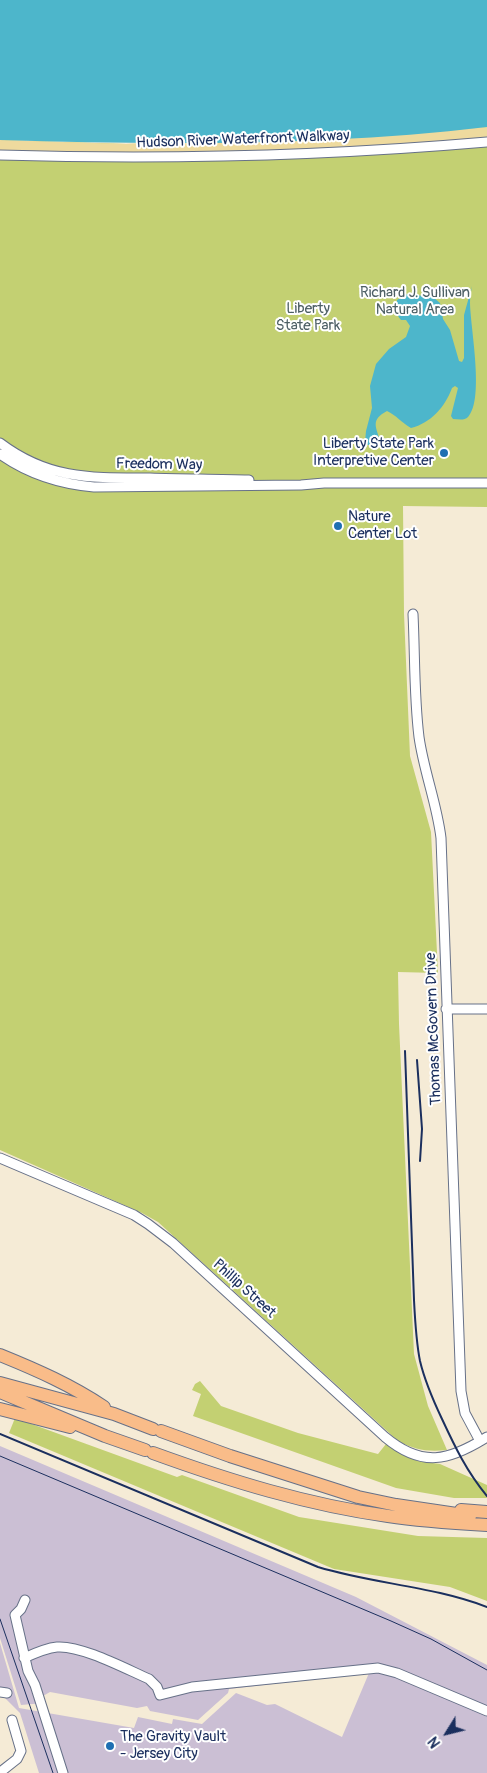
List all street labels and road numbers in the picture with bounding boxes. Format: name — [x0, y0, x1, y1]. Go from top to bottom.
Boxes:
street label: Hudson River Waterfront Walkway — [136, 127, 350, 153]
street label: Freedom Way — [116, 455, 202, 475]
street label: Thomas McGovern Drive — [422, 952, 446, 1106]
street label: Phillip Street — [209, 1256, 279, 1322]

